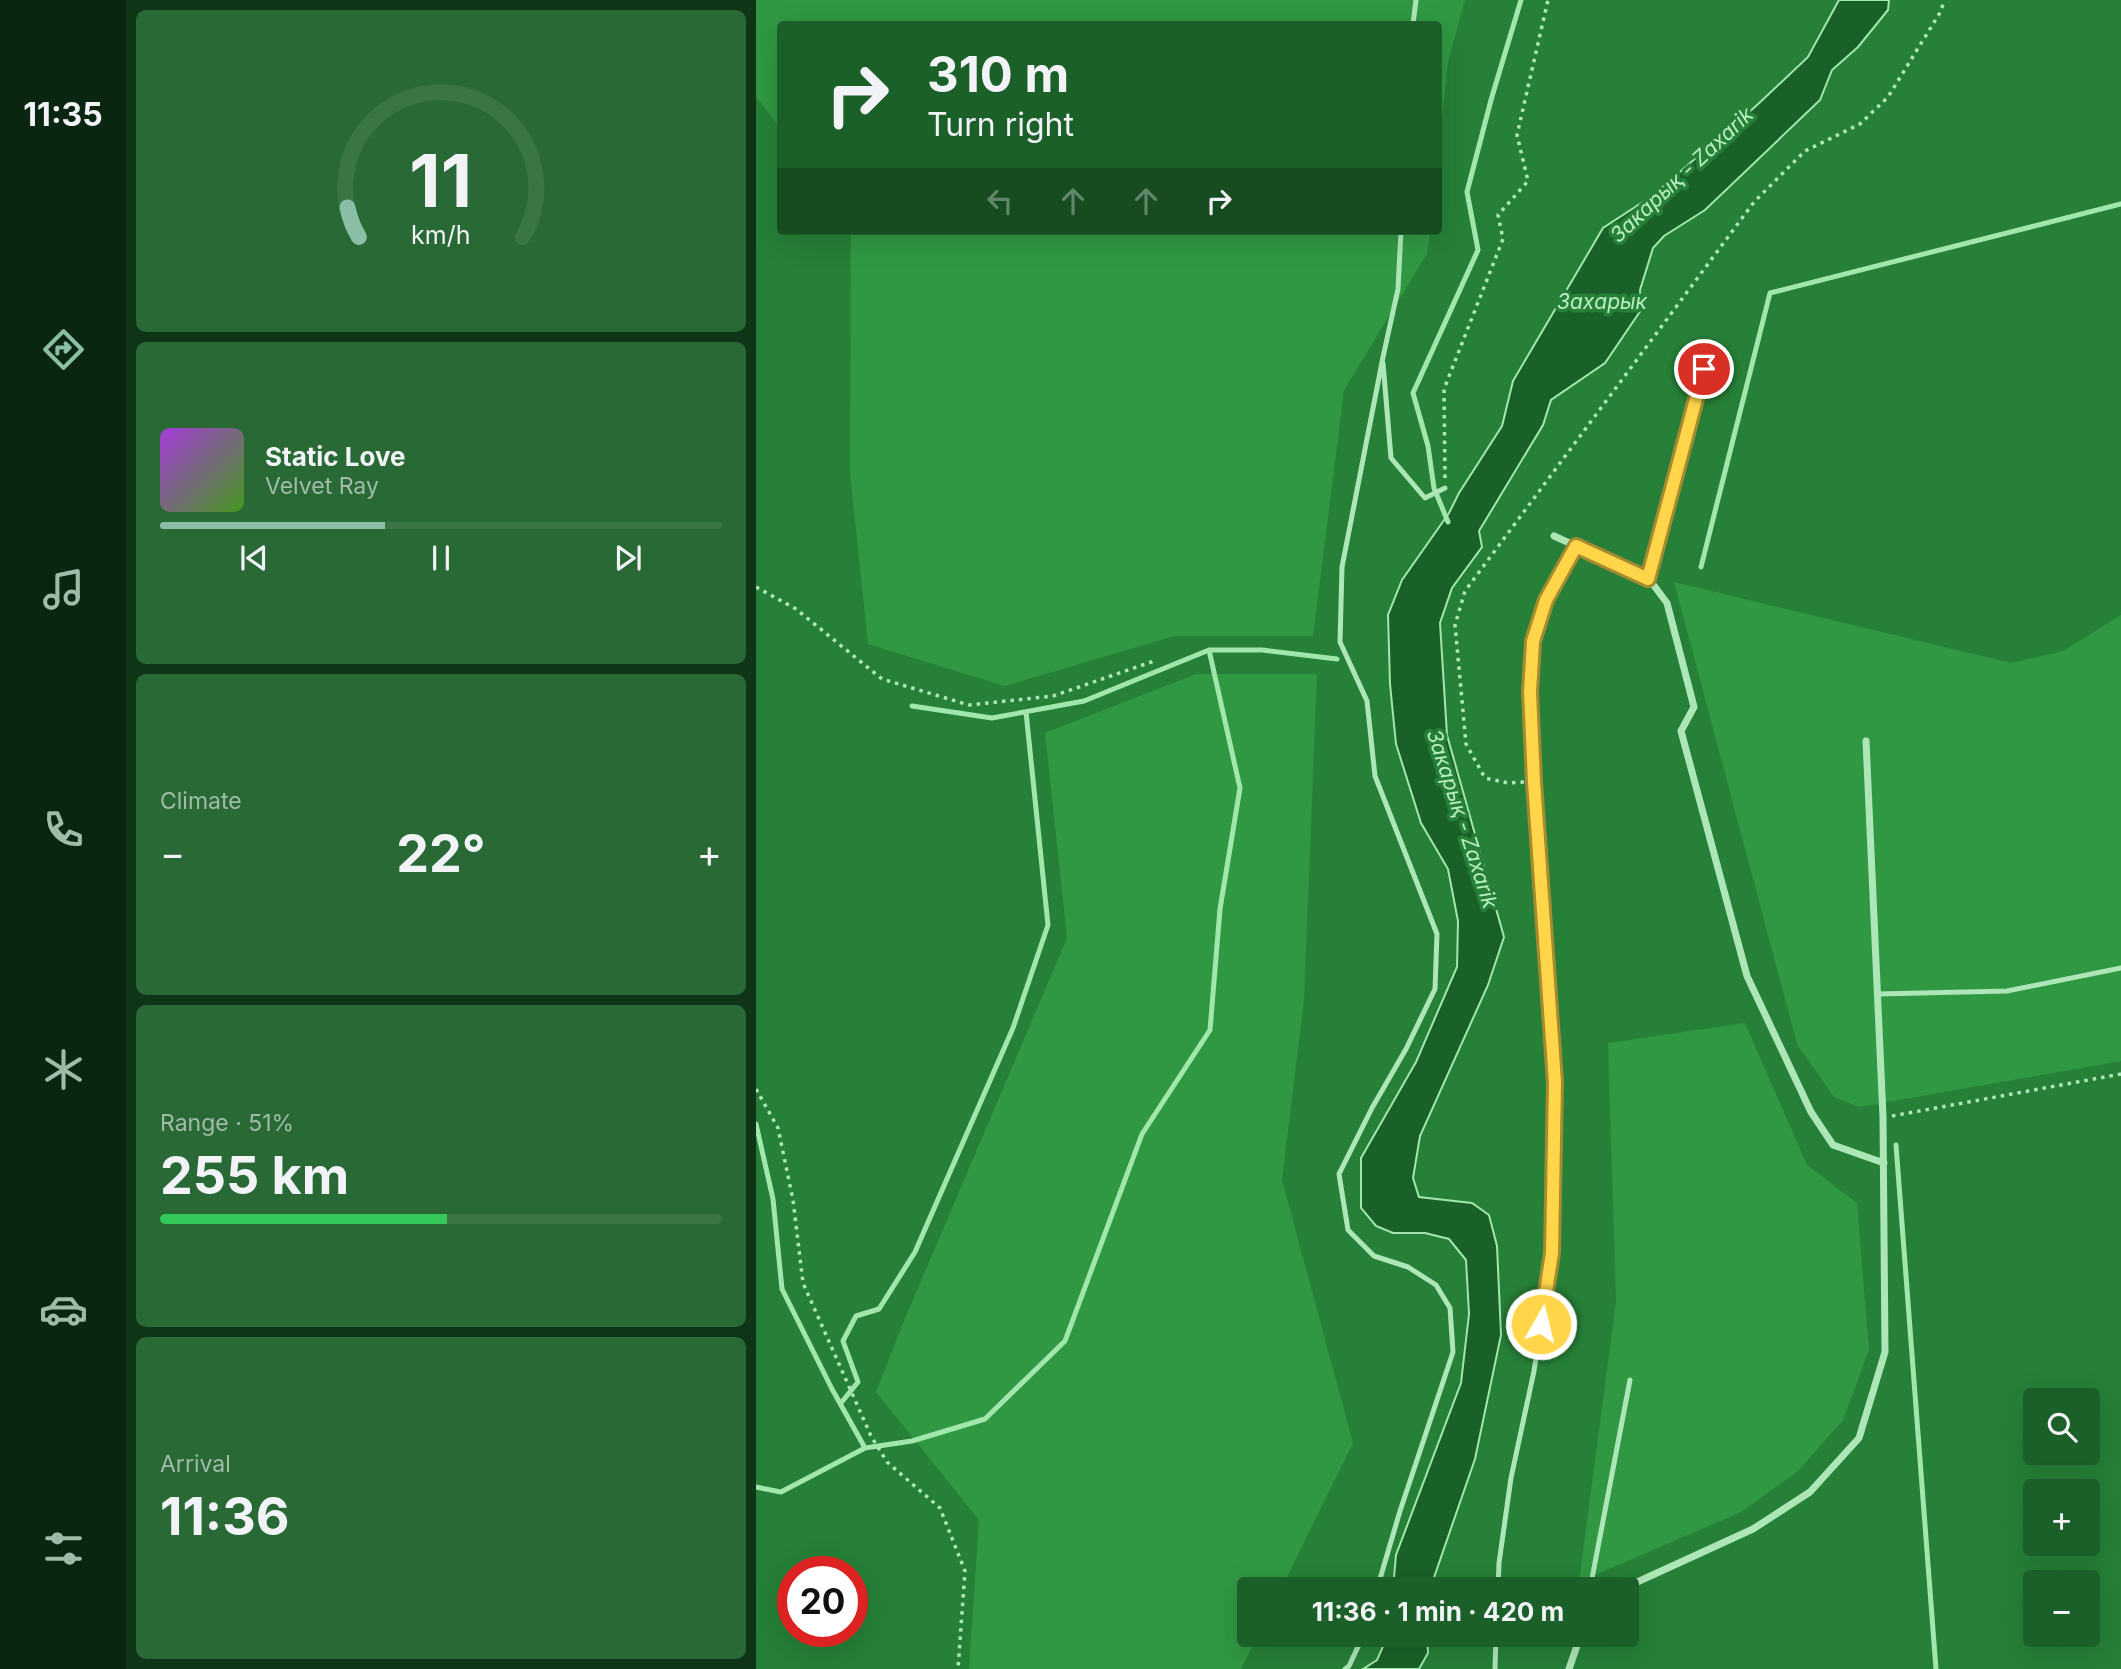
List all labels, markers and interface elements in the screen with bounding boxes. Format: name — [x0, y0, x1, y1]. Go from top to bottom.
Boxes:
text: 310 m — [927, 45, 1069, 104]
icon: right — [812, 49, 903, 140]
text: 11:35 — [23, 95, 103, 134]
water label: Закарық - Zaxarik — [1605, 102, 1759, 247]
text: Turn right — [927, 105, 1074, 144]
text: 11 — [410, 136, 472, 225]
icon: left — [981, 182, 1019, 220]
icon: ahead — [1054, 182, 1092, 220]
icon: ahead — [1127, 182, 1165, 220]
icon: right — [1200, 182, 1238, 220]
text: km/h — [411, 220, 471, 250]
water label: Захарык — [1557, 289, 1648, 314]
icon: directions — [39, 325, 88, 374]
pin — [1674, 339, 1734, 399]
icon: arrive — [1685, 350, 1723, 388]
text: Static Love — [265, 441, 406, 472]
text: Velvet Ray — [265, 472, 379, 500]
icon: previous — [235, 539, 273, 577]
icon: pause — [422, 539, 460, 577]
icon: next — [609, 539, 647, 577]
icon: music — [39, 565, 88, 614]
water label: Закарық - Zaxarik — [1422, 726, 1503, 912]
text: Climate — [160, 787, 242, 815]
icon: phone — [39, 805, 88, 854]
text: 22° — [396, 822, 486, 885]
text: − — [160, 830, 185, 876]
text: + — [697, 830, 722, 876]
icon: climate — [39, 1045, 88, 1094]
text: Range · 51% — [160, 1109, 294, 1137]
text: 255 km — [160, 1144, 349, 1207]
icon: car — [39, 1285, 88, 1334]
position arrow — [1504, 1287, 1578, 1361]
map controls — [2023, 1388, 2100, 1647]
button: search — [2023, 1388, 2100, 1465]
text: Arrival — [160, 1450, 231, 1478]
button: + — [2023, 1479, 2100, 1556]
text: 11:36 — [160, 1485, 290, 1548]
icon: filters — [39, 1524, 88, 1573]
speed limit sign: 20 — [777, 1556, 868, 1647]
button: − — [2023, 1570, 2100, 1647]
text: 11:36 · 1 min · 420 m — [1312, 1596, 1564, 1627]

